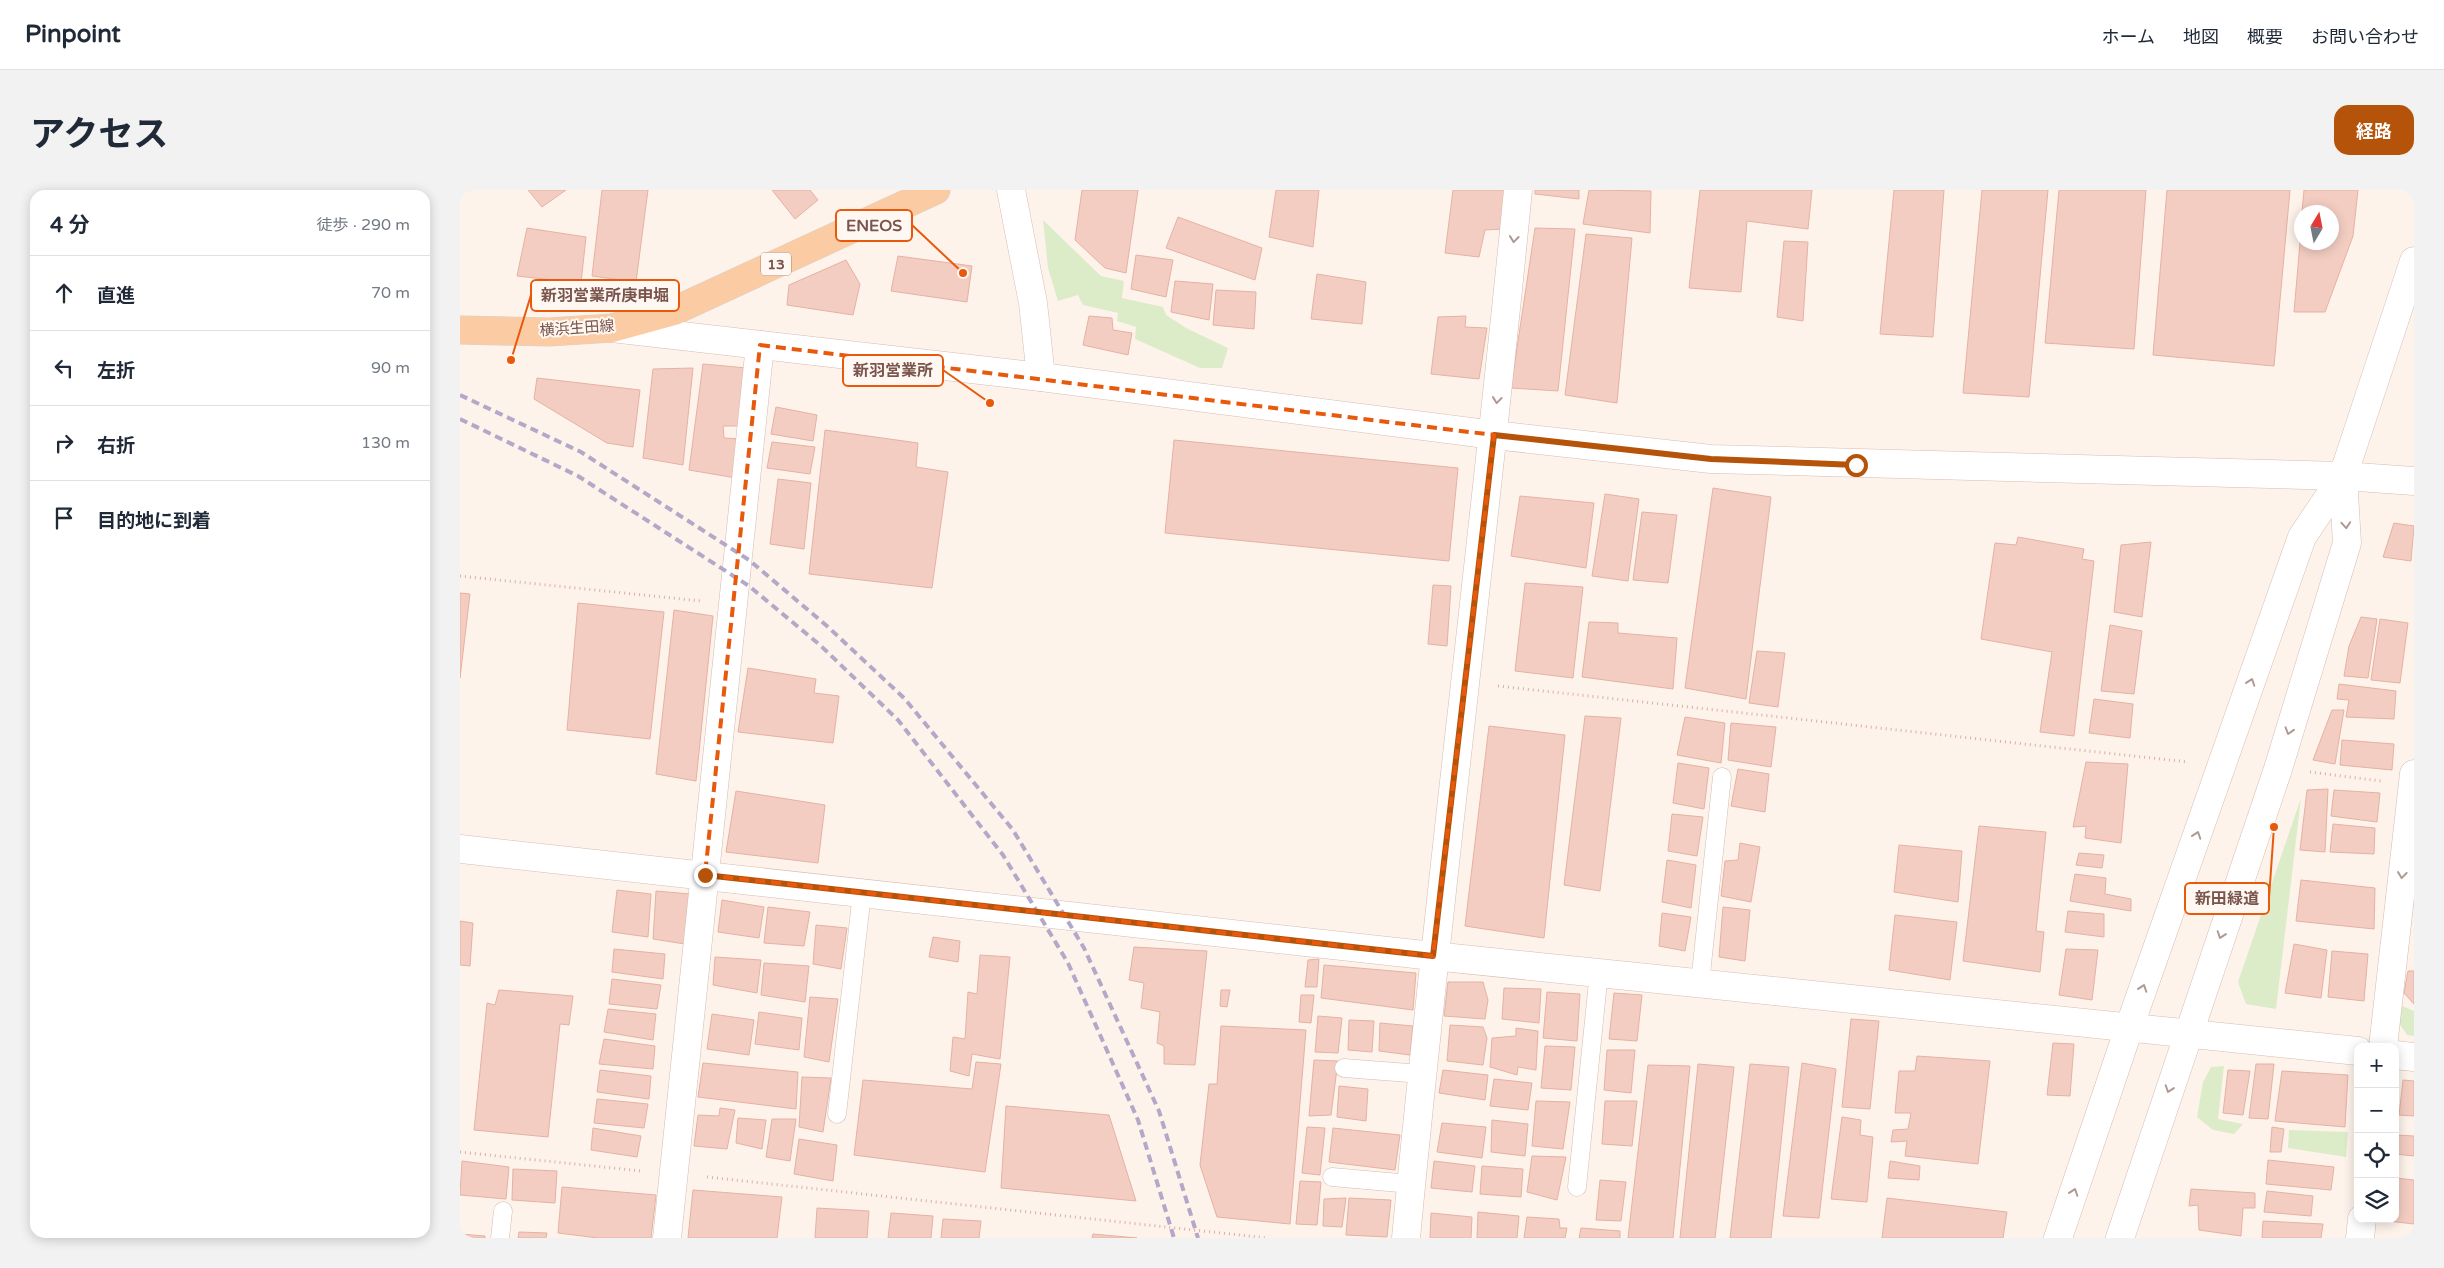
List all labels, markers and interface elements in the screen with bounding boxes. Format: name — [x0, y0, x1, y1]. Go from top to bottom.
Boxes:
text: Pinpoint — [25, 20, 121, 49]
text: ホーム — [2102, 26, 2155, 48]
text: 地図 — [2183, 26, 2219, 48]
text: 概要 — [2247, 26, 2283, 48]
text: お問い合わせ — [2311, 26, 2419, 48]
button: 経路 — [2334, 105, 2414, 155]
text: アクセス — [30, 114, 168, 156]
north arrow — [2294, 205, 2339, 250]
callout: ENEOS — [836, 210, 912, 241]
text: 4 分 — [50, 213, 90, 238]
text: 徒歩 · 290 m — [317, 215, 410, 235]
text: ENEOS — [846, 216, 902, 236]
one-way arrow — [1508, 235, 1519, 243]
road number: 13 — [761, 252, 791, 276]
icon: ahead — [50, 279, 78, 307]
callout: 新羽営業所庚申堀 — [531, 280, 679, 311]
text: 70 m — [371, 283, 410, 303]
text: 直進 — [97, 285, 135, 307]
text: 新羽営業所庚申堀 — [541, 286, 669, 306]
street label: 横浜生田線 — [539, 316, 615, 340]
icon: left — [50, 354, 78, 382]
callout: 新羽営業所 — [843, 355, 943, 386]
text: 90 m — [371, 358, 410, 378]
text: 左折 — [97, 360, 135, 382]
text: 新羽営業所 — [853, 361, 933, 381]
one-way arrow — [1492, 397, 1503, 405]
icon: right — [50, 429, 78, 457]
text: 130 m — [361, 433, 410, 453]
text: 右折 — [97, 435, 135, 457]
route start — [1845, 454, 1868, 477]
icon: arrive — [50, 504, 78, 532]
text: 目的地に到着 — [97, 510, 211, 532]
one-way arrow — [2340, 521, 2351, 529]
one-way arrow — [2245, 678, 2255, 687]
one-way arrow — [2285, 726, 2295, 734]
one-way arrow — [2191, 831, 2201, 840]
route end — [694, 864, 717, 887]
one-way arrow — [2397, 871, 2408, 879]
callout: 新田緑道 — [2185, 883, 2269, 914]
text: 新田緑道 — [2195, 889, 2259, 909]
one-way arrow — [2217, 930, 2227, 939]
one-way arrow — [2137, 984, 2147, 993]
map controls — [2354, 1043, 2399, 1223]
button: + — [2354, 1043, 2399, 1088]
one-way arrow — [2165, 1084, 2175, 1092]
button: − — [2354, 1088, 2399, 1133]
button: locate — [2354, 1133, 2399, 1178]
button: layers — [2354, 1178, 2399, 1223]
one-way arrow — [2068, 1188, 2078, 1196]

